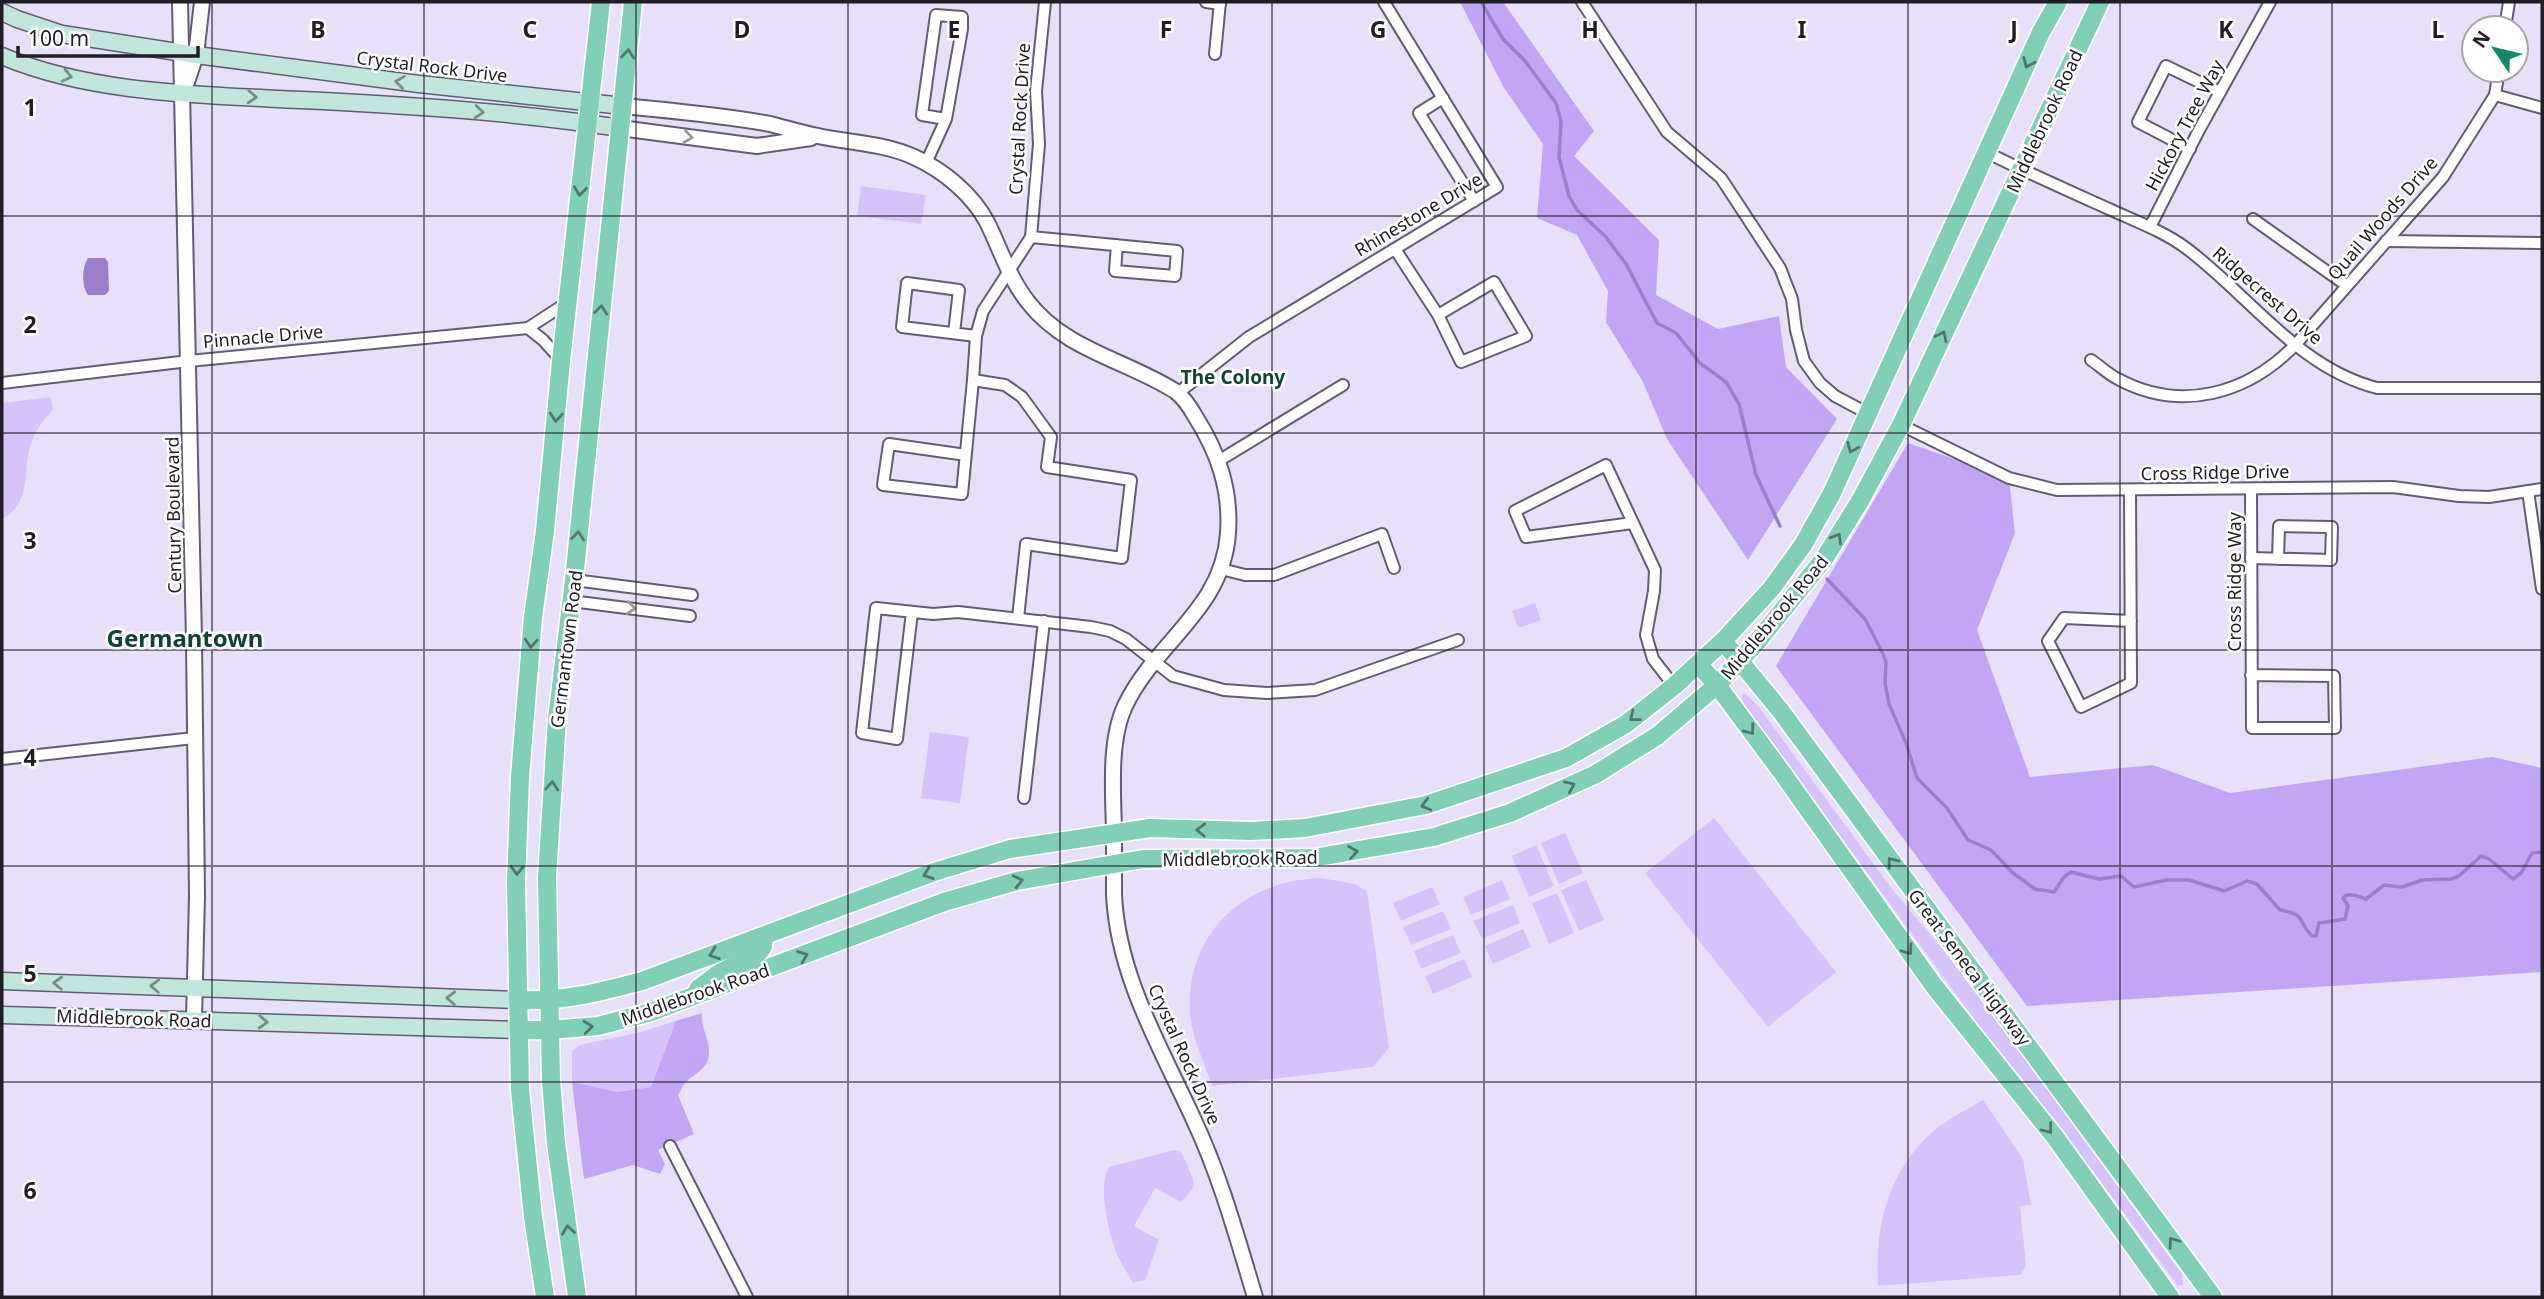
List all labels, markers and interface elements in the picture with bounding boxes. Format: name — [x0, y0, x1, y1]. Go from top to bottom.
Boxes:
text: B — [310, 13, 326, 45]
text: C — [523, 13, 538, 45]
text: D — [734, 13, 750, 45]
text: E — [948, 13, 960, 45]
text: F — [1160, 13, 1172, 45]
text: G — [1370, 13, 1386, 45]
text: H — [1581, 13, 1599, 45]
text: I — [1798, 13, 1807, 45]
text: J — [2008, 13, 2018, 45]
text: K — [2218, 13, 2234, 45]
text: L — [2432, 13, 2445, 45]
scale bar — [18, 14, 198, 58]
north arrow — [2460, 14, 2530, 84]
text: 100 m — [28, 24, 89, 52]
text: N — [2466, 25, 2496, 53]
street label: Crystal Rock Drive — [1003, 42, 1035, 196]
street label: Crystal Rock Drive — [355, 45, 509, 87]
street label: Middlebrook Road — [2000, 46, 2088, 196]
one-way arrow — [620, 48, 635, 59]
street label: Hickory Tree Way — [2139, 55, 2229, 195]
one-way arrow — [2022, 56, 2036, 68]
one-way arrow — [61, 68, 73, 82]
one-way arrow — [394, 75, 405, 90]
one-way arrow — [246, 90, 257, 105]
text: 1 — [23, 91, 37, 123]
one-way arrow — [473, 104, 484, 119]
one-way arrow — [682, 129, 694, 144]
street label: Quail Woods Drive — [2322, 151, 2442, 285]
street label: Rhinestone Drive — [1350, 166, 1486, 262]
one-way arrow — [573, 185, 588, 196]
street label: Ridgecrest Drive — [2208, 241, 2328, 349]
one-way arrow — [594, 304, 609, 315]
text: 2 — [23, 308, 37, 340]
street label: Pinnacle Drive — [202, 319, 324, 353]
one-way arrow — [1934, 331, 1948, 343]
district label: The Colony — [1181, 364, 1285, 390]
one-way arrow — [549, 412, 564, 423]
street label: Century Boulevard — [160, 436, 186, 594]
one-way arrow — [1846, 441, 1860, 453]
street label: Cross Ridge Drive — [2141, 459, 2289, 485]
street label: Cross Ridge Way — [2222, 511, 2246, 652]
text: 3 — [23, 524, 37, 556]
one-way arrow — [571, 530, 586, 542]
one-way arrow — [1829, 532, 1842, 545]
street label: Middlebrook Road — [1715, 550, 1833, 684]
street label: Germantown Road — [544, 569, 588, 729]
one-way arrow — [625, 601, 637, 616]
district label: Germantown — [107, 621, 263, 654]
one-way arrow — [524, 638, 539, 649]
one-way arrow — [1630, 708, 1642, 721]
one-way arrow — [1742, 722, 1754, 735]
text: 4 — [23, 741, 37, 773]
one-way arrow — [1563, 780, 1575, 794]
one-way arrow — [544, 781, 559, 792]
one-way arrow — [1420, 796, 1432, 811]
one-way arrow — [1195, 822, 1206, 838]
street label: Middlebrook Road — [1162, 845, 1318, 871]
one-way arrow — [1347, 845, 1359, 860]
one-way arrow — [1888, 857, 1900, 870]
one-way arrow — [509, 865, 524, 876]
one-way arrow — [923, 866, 935, 880]
one-way arrow — [1012, 875, 1024, 890]
street label: Great Seneca Highway — [1903, 884, 2037, 1051]
one-way arrow — [1900, 942, 1912, 954]
one-way arrow — [708, 946, 720, 960]
one-way arrow — [797, 950, 809, 964]
text: 5 — [23, 957, 37, 989]
street label: Middlebrook Road — [618, 957, 772, 1031]
one-way arrow — [52, 975, 63, 990]
one-way arrow — [149, 978, 160, 993]
street label: Crystal Rock Drive — [1143, 980, 1227, 1128]
one-way arrow — [445, 990, 456, 1005]
street label: Middlebrook Road — [56, 1003, 212, 1033]
one-way arrow — [257, 1014, 268, 1029]
one-way arrow — [582, 1020, 593, 1035]
one-way arrow — [2040, 1121, 2053, 1133]
text: 6 — [23, 1174, 37, 1206]
one-way arrow — [560, 1224, 575, 1236]
one-way arrow — [2168, 1237, 2181, 1250]

